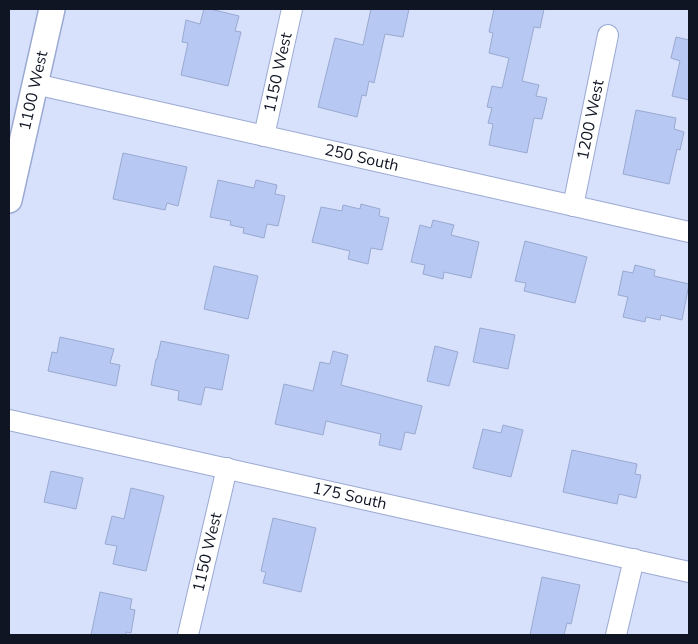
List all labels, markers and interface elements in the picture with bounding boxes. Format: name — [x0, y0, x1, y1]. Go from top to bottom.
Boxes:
street label: 1150 West — [259, 30, 298, 114]
street label: 1100 West — [14, 48, 53, 133]
street label: 1200 West — [572, 78, 610, 162]
street label: 250 South — [323, 139, 401, 177]
street label: 175 South — [310, 477, 389, 515]
street label: 1150 West — [187, 510, 227, 594]

